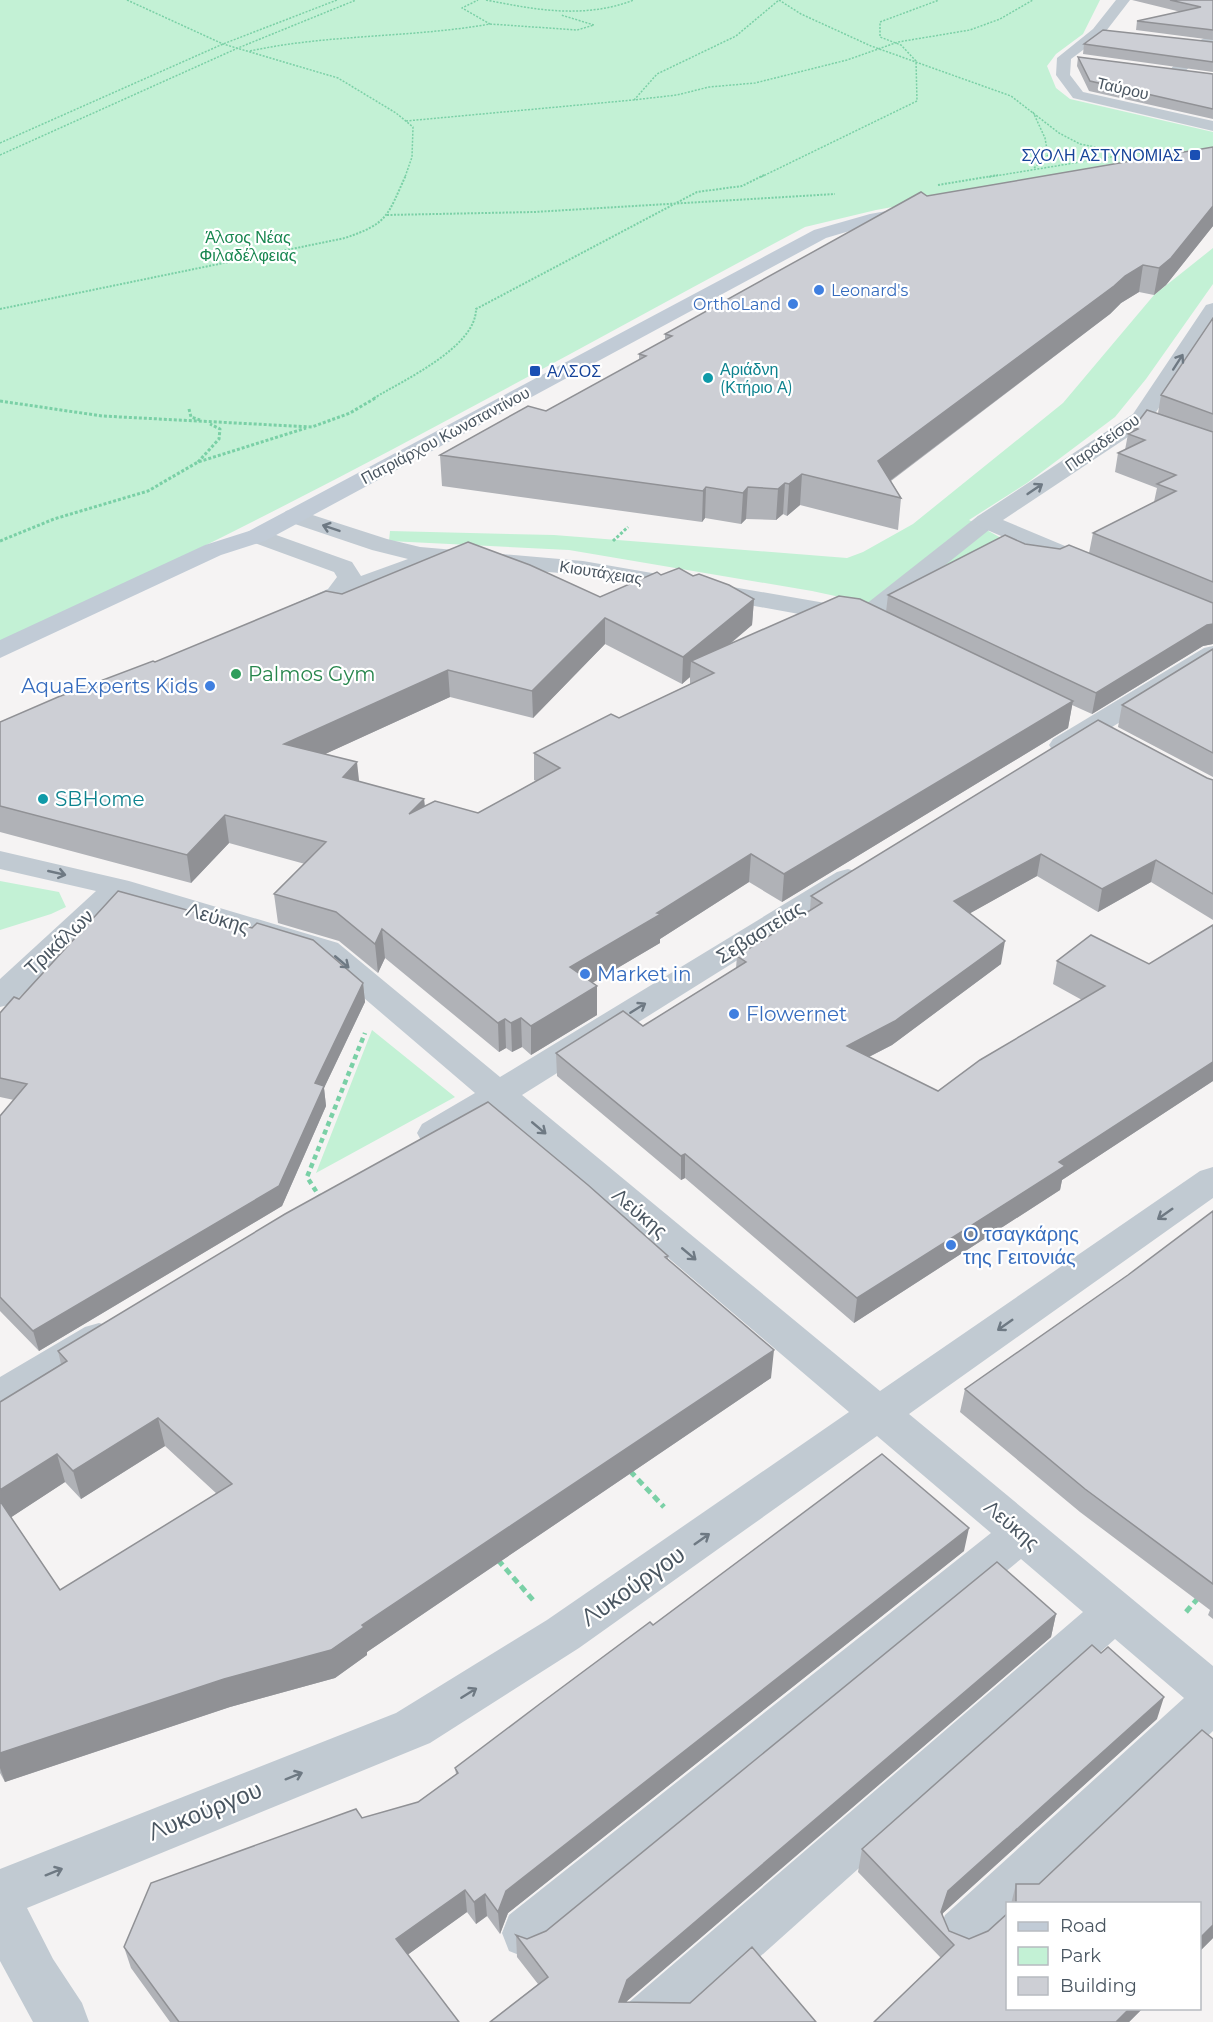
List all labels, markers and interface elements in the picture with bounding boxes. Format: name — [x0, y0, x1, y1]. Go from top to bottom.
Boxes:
street label: Ταύρου — [1095, 73, 1151, 104]
place label: ΣΧΟΛΗ ΑΣΤΥΝΟΜΙΑΣ — [1021, 146, 1183, 165]
marker: ΣΧΟΛΗ ΑΣΤΥΝΟΜΙΑΣ — [1188, 148, 1202, 162]
park label: Άλσος Νέας Φιλαδέλφειας — [200, 228, 297, 265]
place label: Leonard's — [831, 281, 909, 300]
marker: Leonard's — [812, 283, 826, 297]
place label: OrthoLand — [693, 295, 781, 314]
marker: OrthoLand — [786, 297, 800, 311]
one-way arrow — [1172, 354, 1184, 370]
place label: Αριάδνη (Κτήριο Α) — [720, 360, 793, 397]
place label: ΑΛΣΟΣ — [547, 362, 601, 381]
marker: ΑΛΣΟΣ — [528, 364, 542, 378]
marker: Αριάδνη (Κτήριο Α) — [701, 371, 715, 385]
street label: Πατριάρχου Κωνσταντίνου — [358, 383, 533, 488]
street label: Παραδείσου — [1061, 410, 1143, 475]
one-way arrow — [1026, 483, 1042, 495]
one-way arrow — [322, 522, 341, 533]
street label: Κιουτάχειας — [558, 557, 644, 588]
place label: Palmos Gym — [248, 662, 376, 686]
marker: Palmos Gym — [229, 667, 243, 681]
place label: AquaExperts Kids — [21, 674, 198, 698]
marker: AquaExperts Kids — [203, 679, 217, 693]
place label: SBHome — [55, 787, 144, 811]
marker: SBHome — [36, 792, 50, 806]
one-way arrow — [47, 868, 66, 880]
street label: Σεβαστείας — [712, 895, 809, 968]
street label: Λεύκης — [184, 897, 253, 939]
street label: Τρικάλων — [19, 904, 99, 980]
one-way arrow — [334, 956, 350, 969]
place label: Market in — [597, 962, 692, 986]
marker: Market in — [578, 967, 592, 981]
one-way arrow — [629, 1002, 646, 1014]
place label: Flowernet — [746, 1002, 847, 1026]
marker: Flowernet — [727, 1007, 741, 1021]
one-way arrow — [531, 1122, 547, 1135]
street label: Λεύκης — [608, 1183, 673, 1243]
one-way arrow — [1157, 1208, 1174, 1220]
place label: Ο τσαγκάρης της Γειτονιάς — [963, 1222, 1079, 1269]
marker: Ο τσαγκάρης της Γειτονιάς — [944, 1238, 958, 1252]
one-way arrow — [681, 1247, 697, 1260]
one-way arrow — [997, 1319, 1013, 1332]
street label: Λεύκης — [980, 1495, 1045, 1555]
one-way arrow — [693, 1532, 709, 1545]
street label: Λυκούργου — [575, 1539, 690, 1632]
one-way arrow — [460, 1686, 477, 1698]
one-way arrow — [284, 1770, 302, 1781]
street label: Λυκούργου — [144, 1775, 266, 1846]
one-way arrow — [45, 1866, 63, 1877]
legend — [1006, 1902, 1201, 2010]
text: Road — [1060, 1915, 1107, 1937]
text: Park — [1060, 1945, 1101, 1967]
text: Building — [1060, 1975, 1137, 1997]

